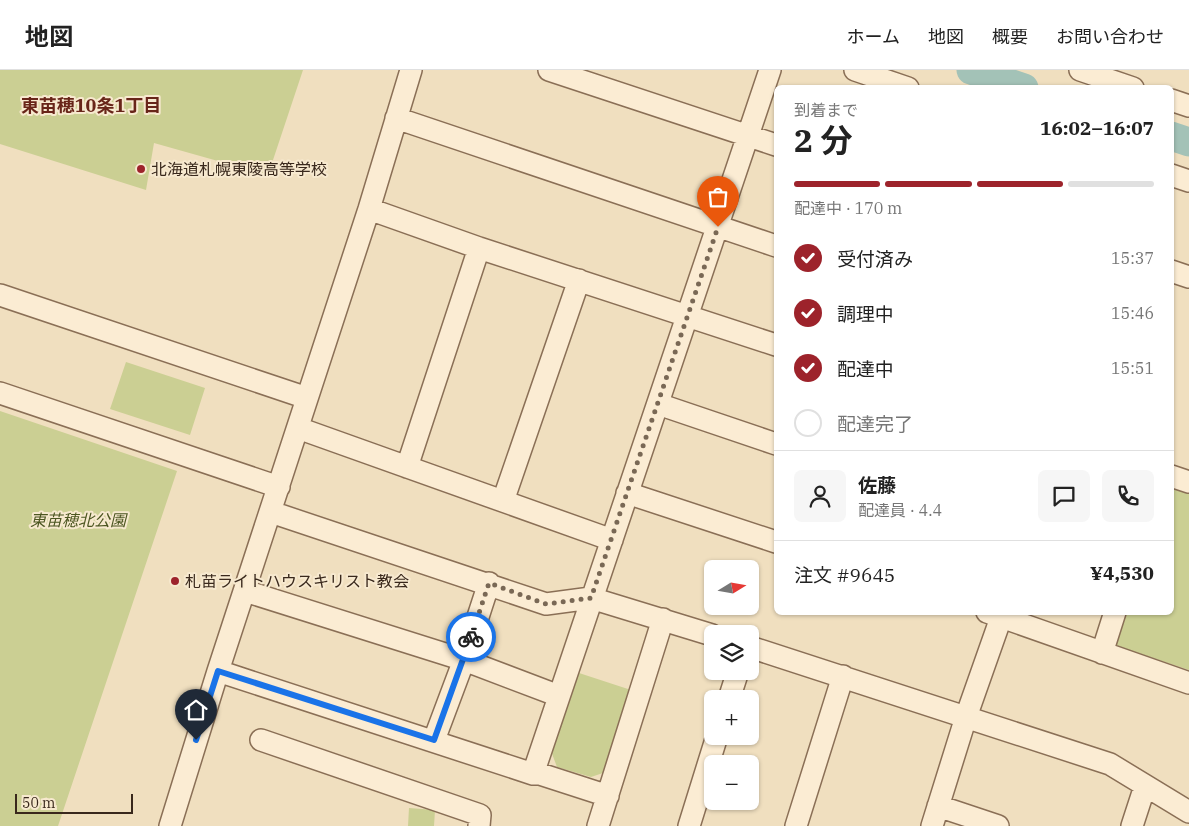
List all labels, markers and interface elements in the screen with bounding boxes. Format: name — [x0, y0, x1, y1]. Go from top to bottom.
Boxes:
text: 地図 — [25, 20, 73, 52]
text: ホーム — [847, 25, 900, 48]
text: 地図 — [928, 25, 964, 48]
text: 概要 — [992, 25, 1028, 48]
text: お問い合わせ — [1056, 25, 1164, 48]
district label: 東苗穂10条1丁目 — [21, 94, 161, 117]
text: 到着まで — [794, 100, 858, 120]
text: 16:02–16:07 — [1040, 116, 1154, 140]
text: 2 分 — [794, 119, 853, 161]
place label: 北海道札幌東陵高等学校 — [151, 159, 327, 179]
marker: 北海道札幌東陵高等学校 — [135, 163, 147, 175]
pin — [697, 176, 739, 227]
icon: bag — [704, 183, 732, 211]
text: 配達中 · 170 m — [794, 198, 902, 218]
icon: check — [794, 244, 822, 272]
text: 受付済み — [837, 247, 913, 271]
text: 15:37 — [1111, 248, 1154, 268]
icon: check — [794, 299, 822, 327]
text: 調理中 — [837, 302, 894, 326]
text: 15:46 — [1111, 303, 1154, 323]
icon: check — [794, 354, 822, 382]
text: 配達中 — [837, 357, 894, 381]
text: 15:51 — [1111, 358, 1154, 378]
text: 配達完了 — [837, 412, 913, 436]
button: person — [794, 470, 846, 522]
button: chat — [1038, 470, 1090, 522]
button: phone — [1102, 470, 1154, 522]
text: 佐藤 — [858, 473, 896, 497]
text: 配達員 · 4.4 — [858, 500, 942, 520]
park label: 東苗穂北公園 — [30, 510, 128, 530]
north arrow — [704, 560, 759, 615]
map controls — [704, 560, 759, 810]
text: ¥4,530 — [1090, 561, 1154, 585]
text: 注文 #9645 — [794, 563, 895, 587]
place label: 札苗ライトハウスキリスト教会 — [185, 571, 409, 591]
marker: 札苗ライトハウスキリスト教会 — [169, 575, 181, 587]
courier — [446, 612, 496, 662]
icon: bike — [457, 623, 485, 651]
button: layers — [704, 625, 759, 680]
pin — [175, 689, 217, 740]
button: + — [704, 690, 759, 745]
icon: home — [182, 696, 210, 724]
button: − — [704, 755, 759, 810]
scale bar — [15, 791, 132, 814]
text: 50 m — [22, 794, 55, 812]

